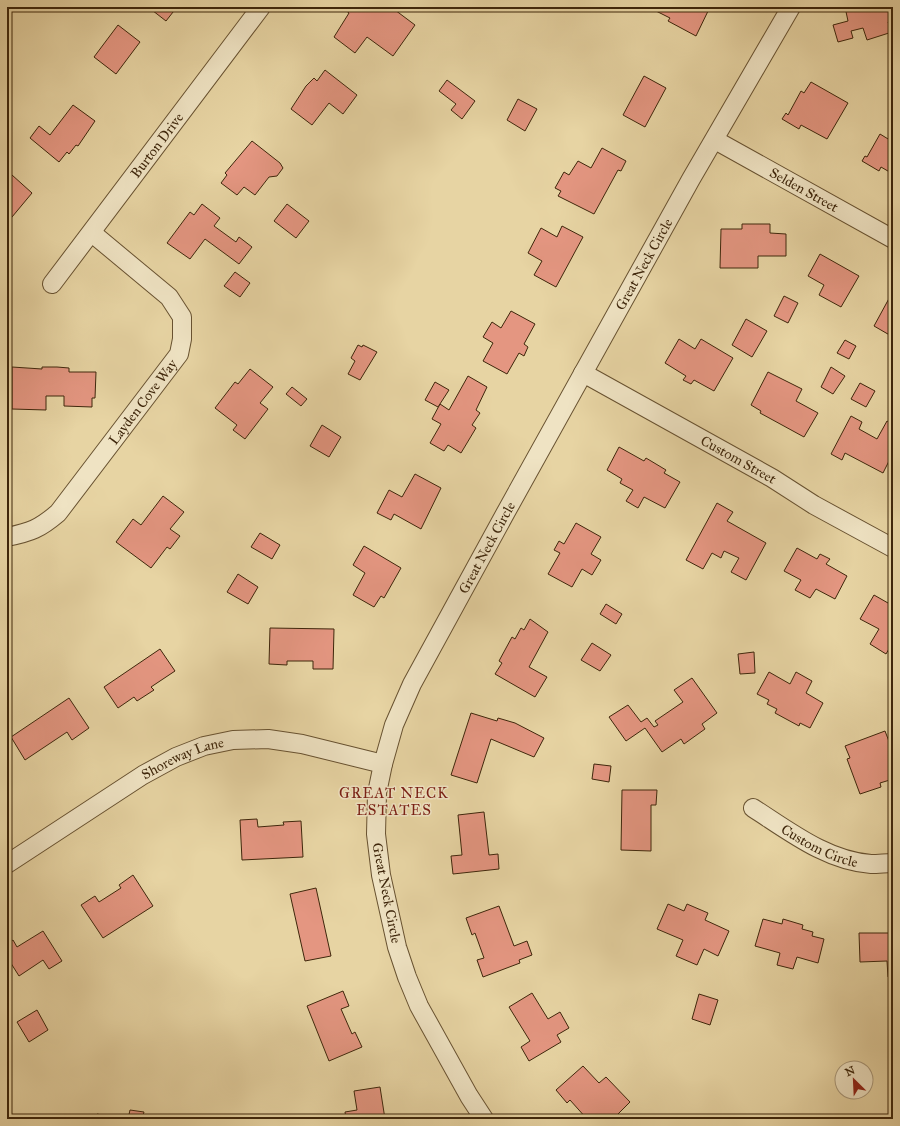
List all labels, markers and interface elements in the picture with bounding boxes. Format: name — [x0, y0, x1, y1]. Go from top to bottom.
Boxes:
street label: Burton Drive — [127, 109, 187, 181]
street label: Selden Street — [767, 164, 841, 216]
street label: Great Neck Circle — [612, 215, 676, 313]
street label: Layden Cove Way — [105, 356, 181, 448]
street label: Custom Street — [698, 432, 779, 488]
street label: Great Neck Circle — [455, 499, 519, 597]
street label: Shoreway Lane — [139, 734, 225, 783]
district label: GREAT NECK ESTATES — [339, 784, 449, 819]
street label: Custom Circle — [778, 821, 859, 871]
street label: Great Neck Circle — [368, 841, 405, 945]
north arrow — [834, 1060, 874, 1100]
text: N — [843, 1063, 858, 1079]

